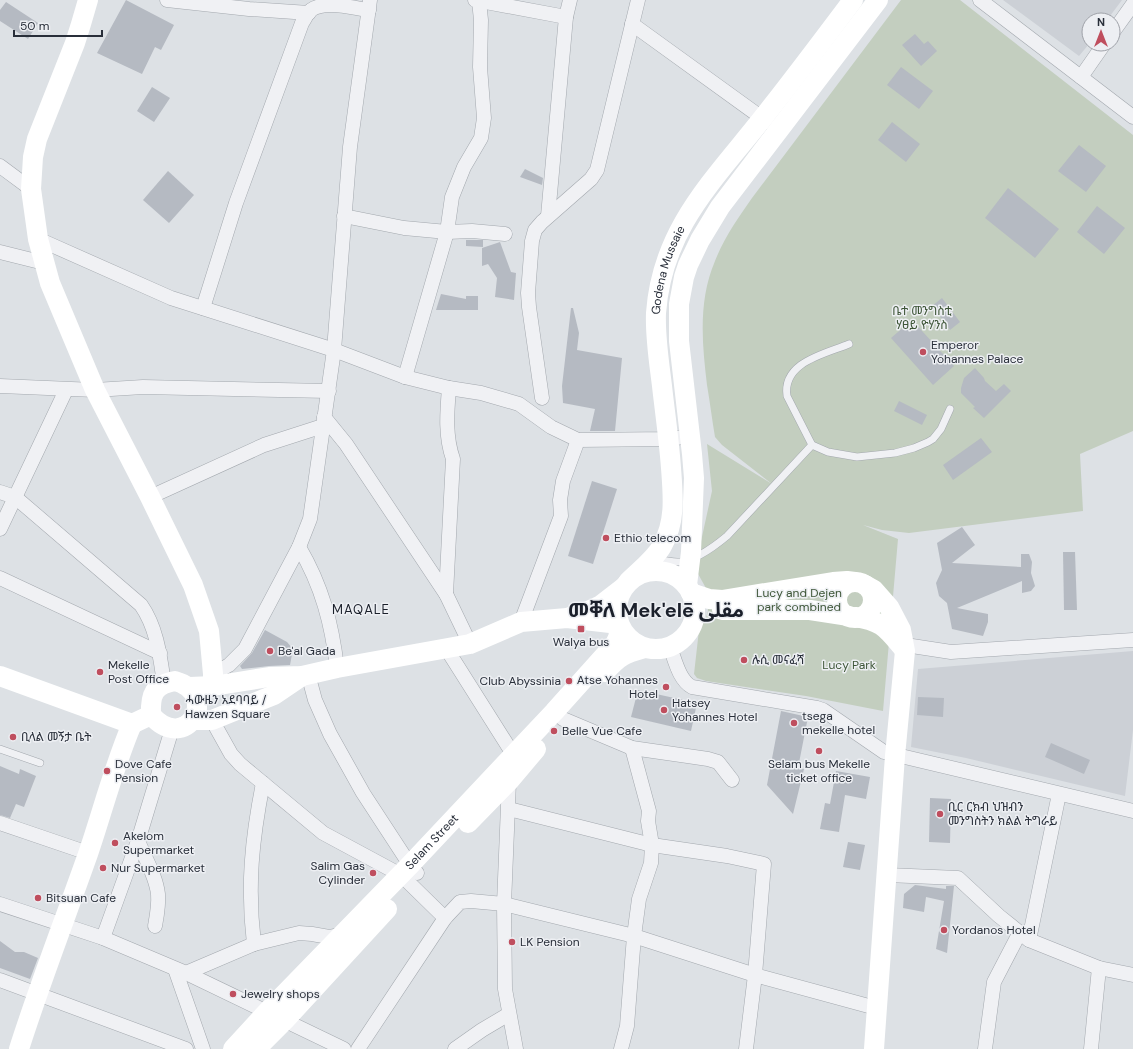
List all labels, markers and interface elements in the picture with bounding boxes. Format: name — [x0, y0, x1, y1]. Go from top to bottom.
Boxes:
scale bar — [14, 12, 102, 38]
north arrow — [1081, 12, 1121, 52]
text: N — [1097, 15, 1105, 29]
text: 50 m — [20, 18, 49, 34]
street label: Godena Mussaie — [648, 223, 689, 315]
park label: ቤተ መንግስቲ ሃፀይ ዮሃንስ — [892, 303, 953, 333]
place label: Emperor Yohannes Palace — [931, 337, 1024, 367]
marker: Emperor Yohannes Palace — [918, 347, 928, 357]
place label: Ethio telecom — [614, 530, 691, 546]
marker: Ethio telecom — [601, 533, 611, 543]
park label: Lucy and Dejen park combined — [756, 585, 842, 615]
district label: መቐለ Mek'elē مقلى — [568, 597, 744, 623]
district label: MAQALE — [332, 601, 390, 618]
marker: Walya bus — [576, 624, 586, 634]
place label: Walya bus — [553, 634, 609, 650]
place label: Be'al Gada — [278, 643, 336, 659]
marker: Be'al Gada — [265, 646, 275, 656]
place label: ሉሲ መናፈሻ — [752, 652, 804, 668]
marker: ሉሲ መናፈሻ — [739, 655, 749, 665]
place label: Mekelle Post Office — [108, 657, 169, 687]
park label: Lucy Park — [822, 657, 876, 673]
marker: Mekelle Post Office — [95, 667, 105, 677]
place label: Atse Yohannes Hotel — [577, 672, 658, 702]
place label: Club Abyssinia — [480, 673, 561, 689]
marker: Club Abyssinia — [564, 676, 574, 686]
marker: Atse Yohannes Hotel — [661, 682, 671, 692]
place label: ሓውዜን አደባባይ / Hawzen Square — [185, 692, 270, 722]
place label: Hatsey Yohannes Hotel — [672, 695, 757, 725]
marker: ሓውዜን አደባባይ / Hawzen Square — [172, 702, 182, 712]
marker: Hatsey Yohannes Hotel — [659, 705, 669, 715]
place label: tsega mekelle hotel — [802, 708, 875, 738]
marker: tsega mekelle hotel — [789, 718, 799, 728]
place label: Belle Vue Cafe — [562, 723, 642, 739]
marker: Belle Vue Cafe — [549, 726, 559, 736]
place label: ቢላል መኝታ ቤት — [21, 729, 92, 745]
marker: ቢላል መኝታ ቤት — [8, 732, 18, 742]
marker: Selam bus Mekelle ticket office — [814, 746, 824, 756]
place label: Dove Cafe Pension — [115, 756, 172, 786]
place label: Selam bus Mekelle ticket office — [768, 756, 870, 786]
marker: Dove Cafe Pension — [102, 766, 112, 776]
place label: ቢር ርክብ ህዝብን መንግስትን ክልል ትግራይ — [948, 799, 1057, 829]
marker: ቢር ርክብ ህዝብን መንግስትን ክልል ትግራይ — [935, 809, 945, 819]
street label: Selam Street — [402, 810, 462, 873]
place label: Akelom Supermarket — [123, 828, 194, 858]
marker: Akelom Supermarket — [110, 838, 120, 848]
place label: Salim Gas Cylinder — [310, 858, 366, 888]
place label: Nur Supermarket — [111, 860, 205, 876]
marker: Nur Supermarket — [98, 863, 108, 873]
marker: Salim Gas Cylinder — [368, 868, 378, 878]
place label: Bitsuan Cafe — [46, 890, 116, 906]
marker: Bitsuan Cafe — [33, 893, 43, 903]
place label: Yordanos Hotel — [952, 922, 1036, 938]
marker: Yordanos Hotel — [939, 925, 949, 935]
place label: LK Pension — [520, 934, 580, 950]
marker: LK Pension — [507, 937, 517, 947]
place label: Jewelry shops — [241, 986, 320, 1002]
marker: Jewelry shops — [228, 989, 238, 999]

